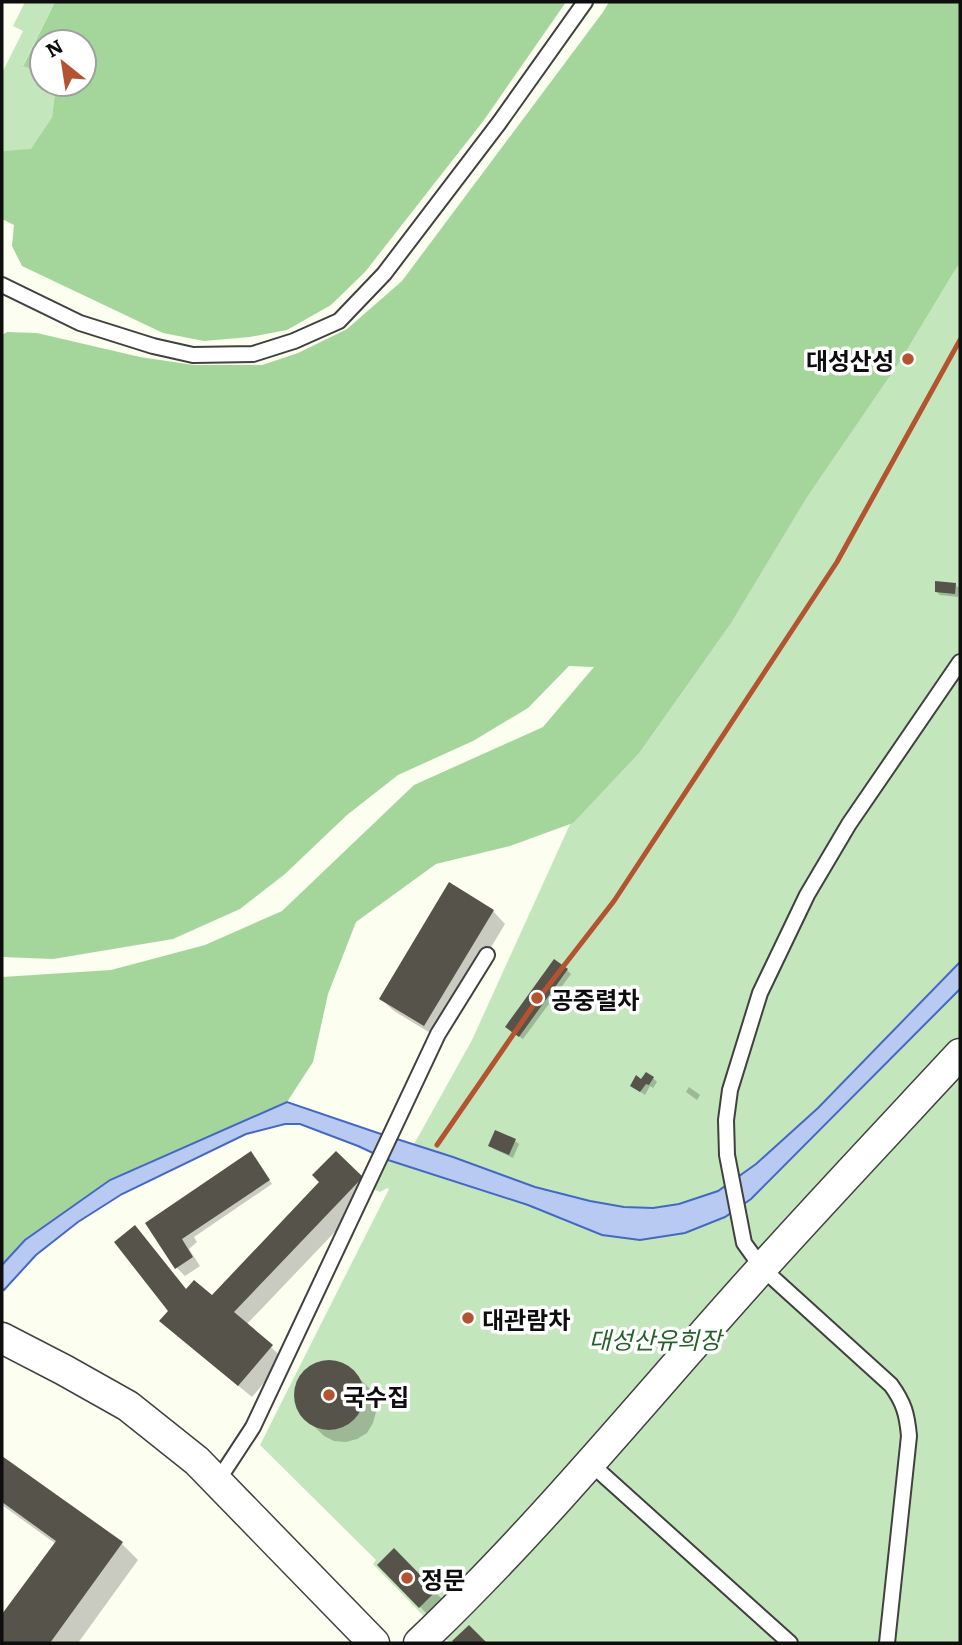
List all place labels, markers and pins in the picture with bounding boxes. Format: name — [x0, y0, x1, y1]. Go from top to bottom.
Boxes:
place label: 대성산성 — [806, 342, 894, 377]
marker: 대성산성 — [900, 351, 916, 367]
place label: 공중렬차 — [551, 981, 639, 1016]
marker: 공중렬차 — [529, 990, 545, 1006]
place label: 대관람차 — [482, 1301, 570, 1336]
marker: 대관람차 — [460, 1310, 476, 1326]
place label: 국수집 — [343, 1378, 409, 1413]
marker: 국수집 — [321, 1387, 337, 1403]
place label: 정문 — [421, 1561, 465, 1596]
marker: 정문 — [399, 1570, 415, 1586]

